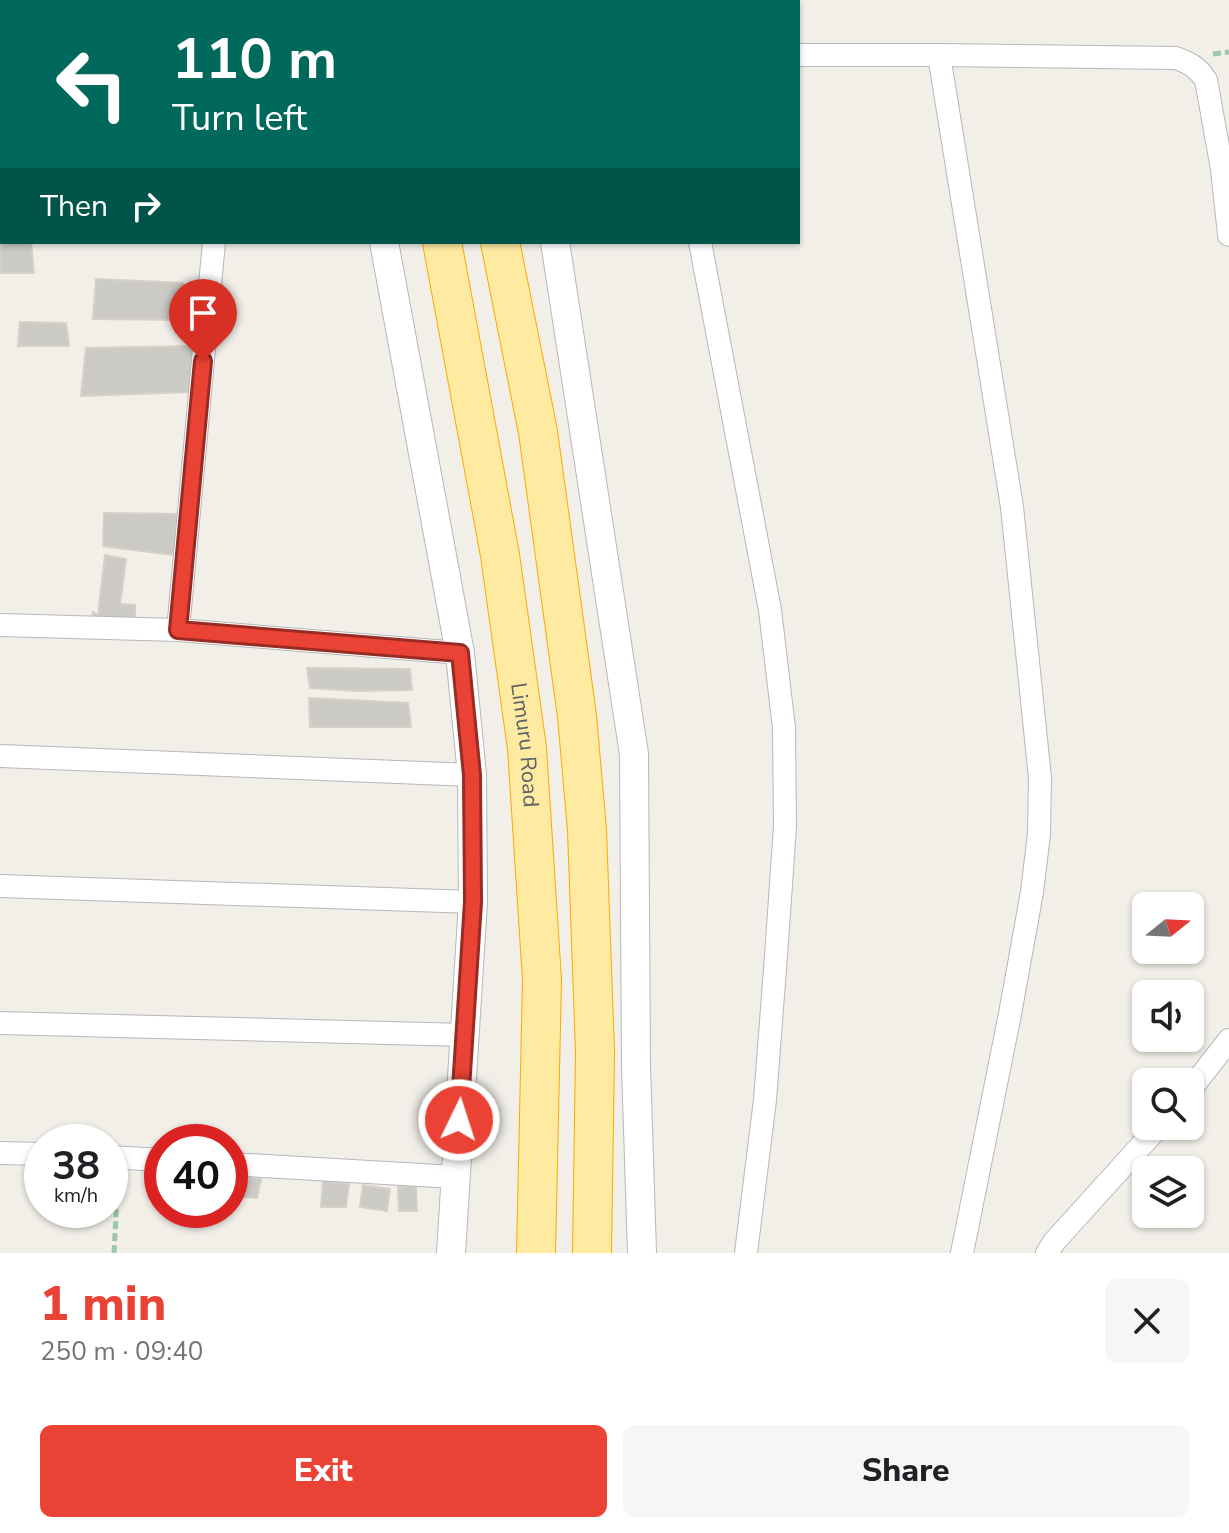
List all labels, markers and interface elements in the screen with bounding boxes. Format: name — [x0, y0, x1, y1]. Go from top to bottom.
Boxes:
text: 110 m — [172, 21, 337, 98]
icon: left — [40, 32, 144, 136]
text: Turn left — [172, 94, 307, 143]
icon: right — [124, 184, 168, 228]
text: Then — [40, 186, 108, 227]
pin — [169, 279, 237, 361]
icon: arrive — [181, 291, 225, 335]
street label: Limuru Road — [503, 681, 546, 808]
north arrow — [1132, 892, 1204, 964]
map controls — [1132, 892, 1204, 1228]
button: sound — [1132, 980, 1204, 1052]
button: search — [1132, 1068, 1204, 1140]
position arrow — [417, 1078, 501, 1162]
speed limit sign: 40 — [144, 1124, 248, 1228]
text: 38 — [52, 1139, 100, 1193]
button: layers — [1132, 1156, 1204, 1228]
text: km/h — [54, 1182, 98, 1209]
text: 1 min — [40, 1271, 166, 1337]
button: close — [1105, 1279, 1189, 1363]
text: 250 m · 09:40 — [40, 1334, 203, 1369]
button: Exit — [40, 1425, 607, 1517]
button: Share — [623, 1425, 1189, 1517]

